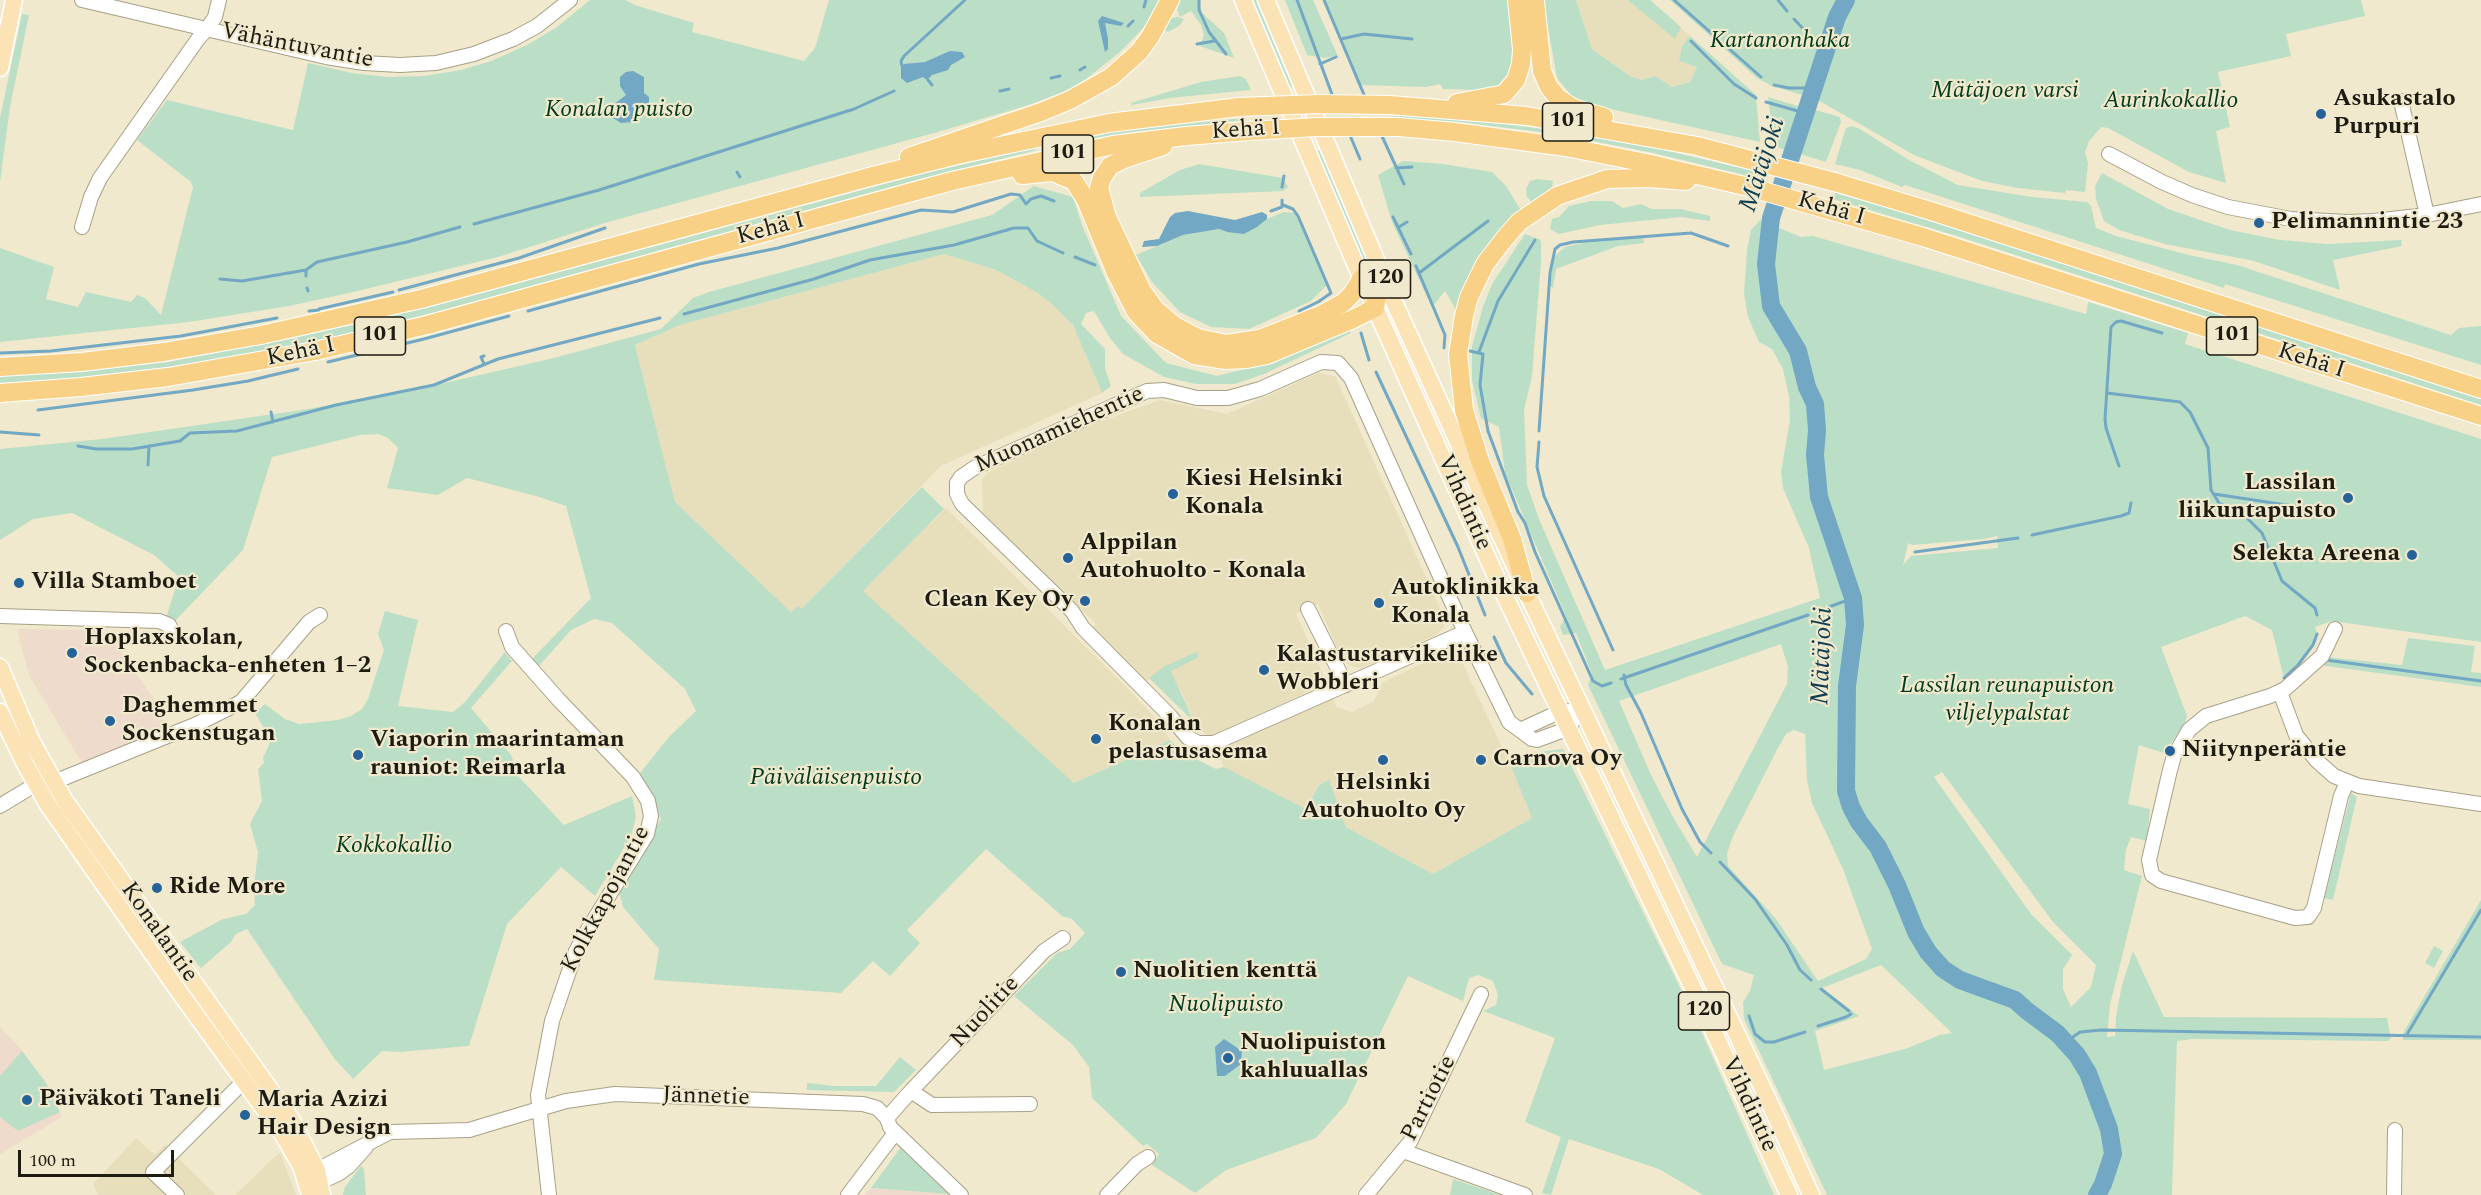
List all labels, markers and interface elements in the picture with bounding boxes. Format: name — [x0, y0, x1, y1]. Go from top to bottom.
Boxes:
street label: Vähäntuvantie — [218, 18, 376, 76]
park label: Kartanonhaka — [1710, 28, 1850, 56]
park label: Mätäjoen varsi — [1931, 78, 2079, 106]
place label: Asukastalo Purpuri — [2333, 86, 2456, 142]
park label: Aurinkokallio — [2104, 88, 2238, 116]
park label: Konalan puisto — [545, 97, 693, 125]
road number: 101 — [1542, 103, 1594, 141]
marker: Asukastalo Purpuri — [2314, 107, 2328, 121]
water label: Mätäjoki — [1734, 113, 1794, 217]
street label: Kehä I — [1210, 114, 1282, 148]
road number: 101 — [1042, 135, 1094, 173]
street label: Kehä I — [1794, 187, 1868, 233]
street label: Kehä I — [734, 207, 808, 253]
place label: Pelimannintie 23 — [2271, 209, 2463, 237]
marker: Pelimannintie 23 — [2252, 216, 2266, 230]
road number: 120 — [1360, 260, 1410, 298]
road number: 101 — [354, 317, 406, 355]
road number: 101 — [2206, 317, 2258, 355]
street label: Kehä I — [264, 332, 338, 374]
street label: Kehä I — [2274, 338, 2348, 386]
street label: Muonamiehentie — [971, 381, 1149, 481]
street label: Vihdintie — [1429, 451, 1497, 555]
place label: Kiesi Helsinki Konala — [1185, 466, 1343, 522]
place label: Lassilan liikuntapuisto — [2178, 470, 2336, 526]
marker: Kiesi Helsinki Konala — [1166, 487, 1180, 501]
marker: Lassilan liikuntapuisto — [2341, 491, 2355, 505]
place label: Alppilan Autohuolto - Konala — [1080, 530, 1306, 586]
place label: Selekta Areena — [2233, 541, 2400, 569]
marker: Selekta Areena — [2405, 548, 2419, 562]
marker: Alppilan Autohuolto - Konala — [1061, 551, 1075, 565]
place label: Villa Stamboet — [31, 569, 197, 597]
place label: Autoklinikka Konala — [1391, 575, 1539, 631]
marker: Villa Stamboet — [12, 576, 26, 590]
place label: Clean Key Oy — [924, 587, 1073, 615]
marker: Clean Key Oy — [1078, 594, 1092, 608]
marker: Autoklinikka Konala — [1372, 596, 1386, 610]
water label: Mätäjoki — [1807, 606, 1841, 706]
place label: Hoplaxskolan, Sockenbacka-enheten 1–2 — [84, 625, 371, 681]
place label: Kalastustarvikeliike Wobbleri — [1276, 642, 1498, 698]
marker: Hoplaxskolan, Sockenbacka-enheten 1–2 — [65, 646, 79, 660]
marker: Kalastustarvikeliike Wobbleri — [1257, 663, 1271, 677]
park label: Lassilan reunapuiston viljelypalstat — [1900, 673, 2114, 729]
place label: Daghemmet Sockenstugan — [122, 693, 276, 749]
place label: Konalan pelastusasema — [1108, 711, 1268, 767]
marker: Daghemmet Sockenstugan — [103, 714, 117, 728]
place label: Viaporin maarintaman rauniot: Reimarla — [370, 727, 625, 783]
marker: Konalan pelastusasema — [1089, 732, 1103, 746]
place label: Niitynperäntie — [2182, 737, 2346, 765]
marker: Niitynperäntie — [2163, 744, 2177, 758]
place label: Carnova Oy — [1493, 746, 1621, 774]
marker: Viaporin maarintaman rauniot: Reimarla — [351, 748, 365, 762]
marker: Helsinki Autohuolto Oy — [1376, 753, 1390, 767]
marker: Carnova Oy — [1474, 753, 1488, 767]
park label: Päiväläisenpuisto — [750, 765, 922, 793]
place label: Helsinki Autohuolto Oy — [1301, 770, 1465, 826]
street label: Kolkkapojantie — [556, 822, 658, 978]
park label: Kokkokallio — [336, 833, 452, 861]
place label: Ride More — [169, 874, 285, 902]
street label: Konalantie — [113, 877, 203, 989]
marker: Ride More — [150, 881, 164, 895]
place label: Nuolitien kenttä — [1133, 958, 1317, 986]
marker: Nuolitien kenttä — [1114, 965, 1128, 979]
street label: Nuolitie — [946, 971, 1026, 1055]
park label: Nuolipuisto — [1168, 992, 1284, 1020]
road number: 120 — [1678, 992, 1730, 1030]
place label: Nuolipuiston kahluuallas — [1240, 1030, 1386, 1086]
marker: Nuolipuiston kahluuallas — [1221, 1051, 1235, 1065]
street label: Partiotie — [1396, 1051, 1464, 1147]
street label: Vihdintie — [1713, 1053, 1783, 1157]
street label: Jännetie — [662, 1082, 750, 1114]
place label: Päiväkoti Taneli — [39, 1086, 221, 1114]
place label: Maria Azizi Hair Design — [257, 1087, 391, 1143]
marker: Päiväkoti Taneli — [20, 1093, 34, 1107]
marker: Maria Azizi Hair Design — [238, 1108, 252, 1122]
scale bar — [21, 1138, 177, 1176]
text: 100 m — [29, 1147, 76, 1174]

